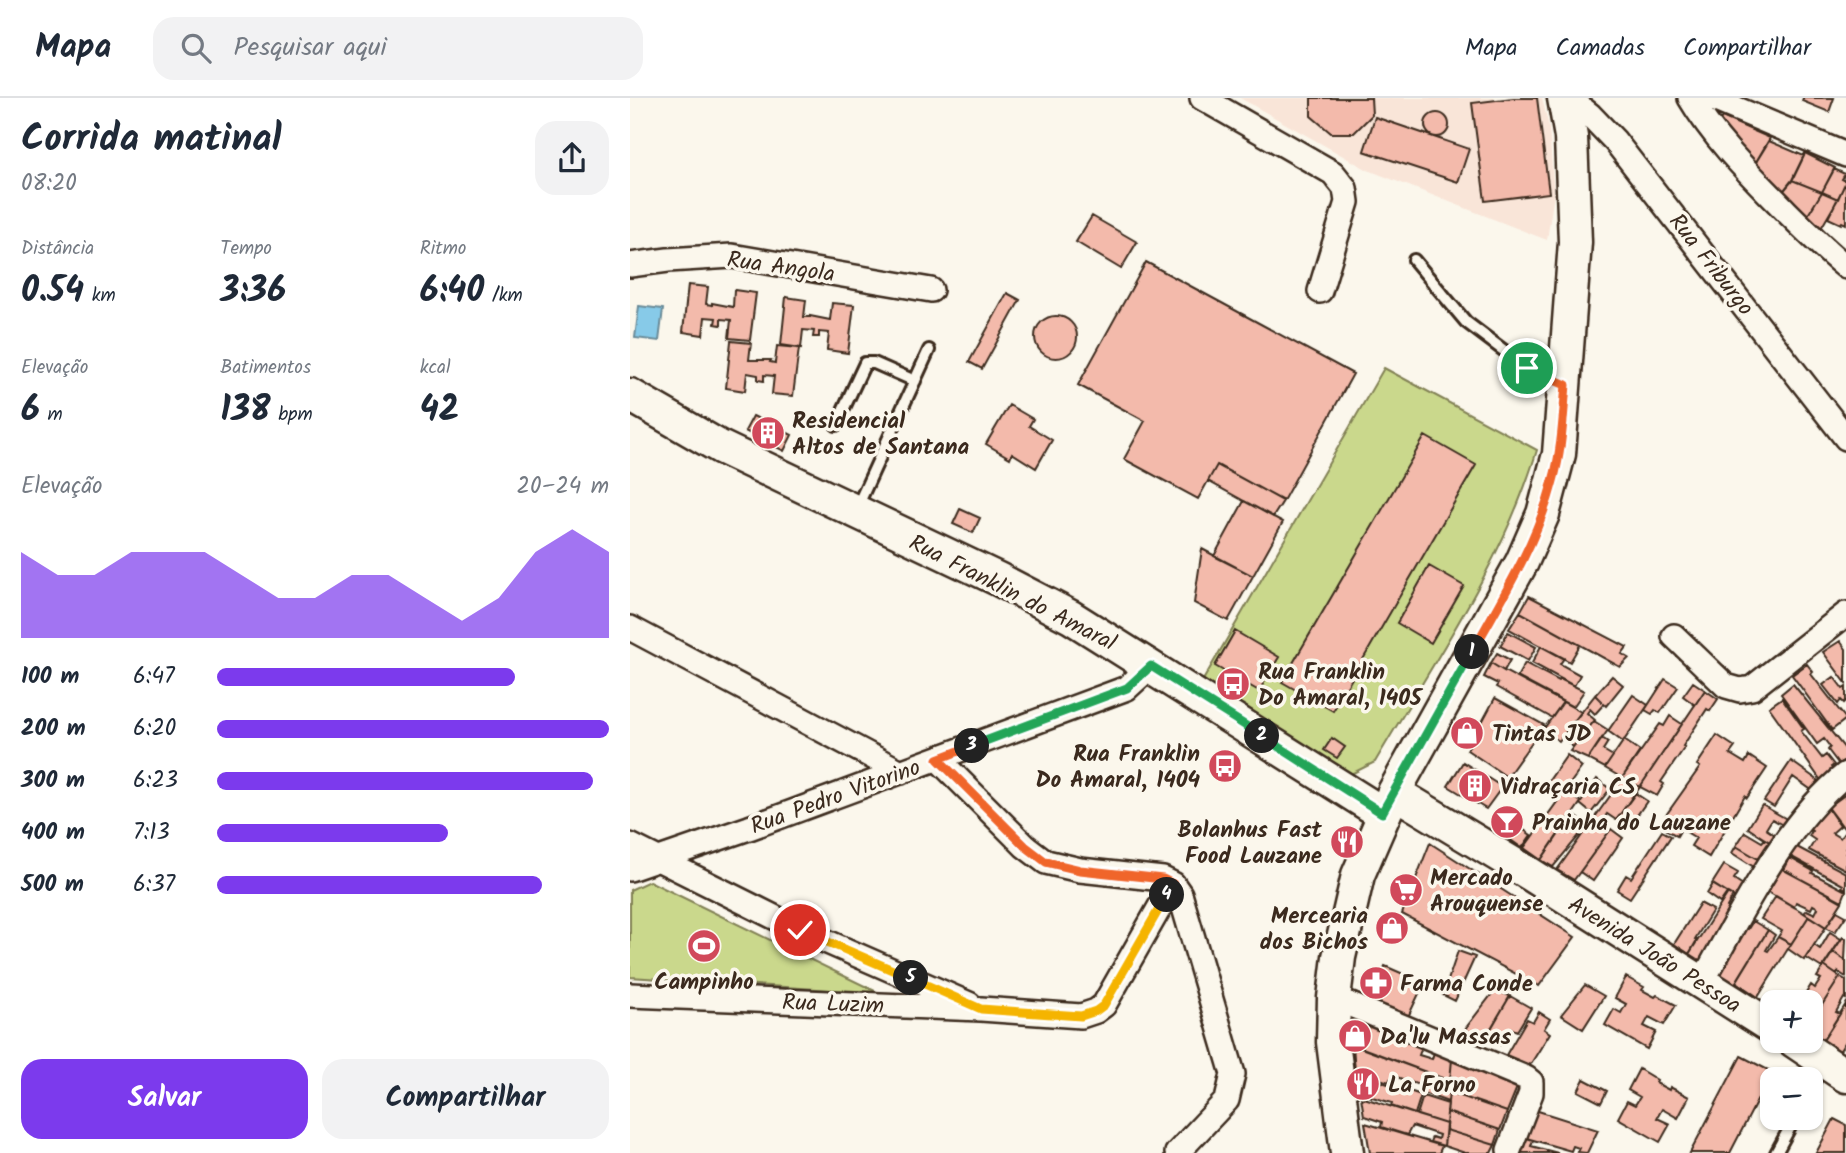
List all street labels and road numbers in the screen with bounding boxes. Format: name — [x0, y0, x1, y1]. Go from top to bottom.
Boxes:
street label: Rua Friburgo — [1659, 206, 1762, 324]
street label: Rua Angola — [724, 243, 837, 293]
street label: Rua Franklin do Amaral — [902, 526, 1123, 662]
street label: Rua Pedro Vitorino — [745, 750, 926, 845]
street label: Avenida João Pessoa — [1560, 888, 1748, 1024]
street label: Rua Luzim — [781, 985, 885, 1025]

